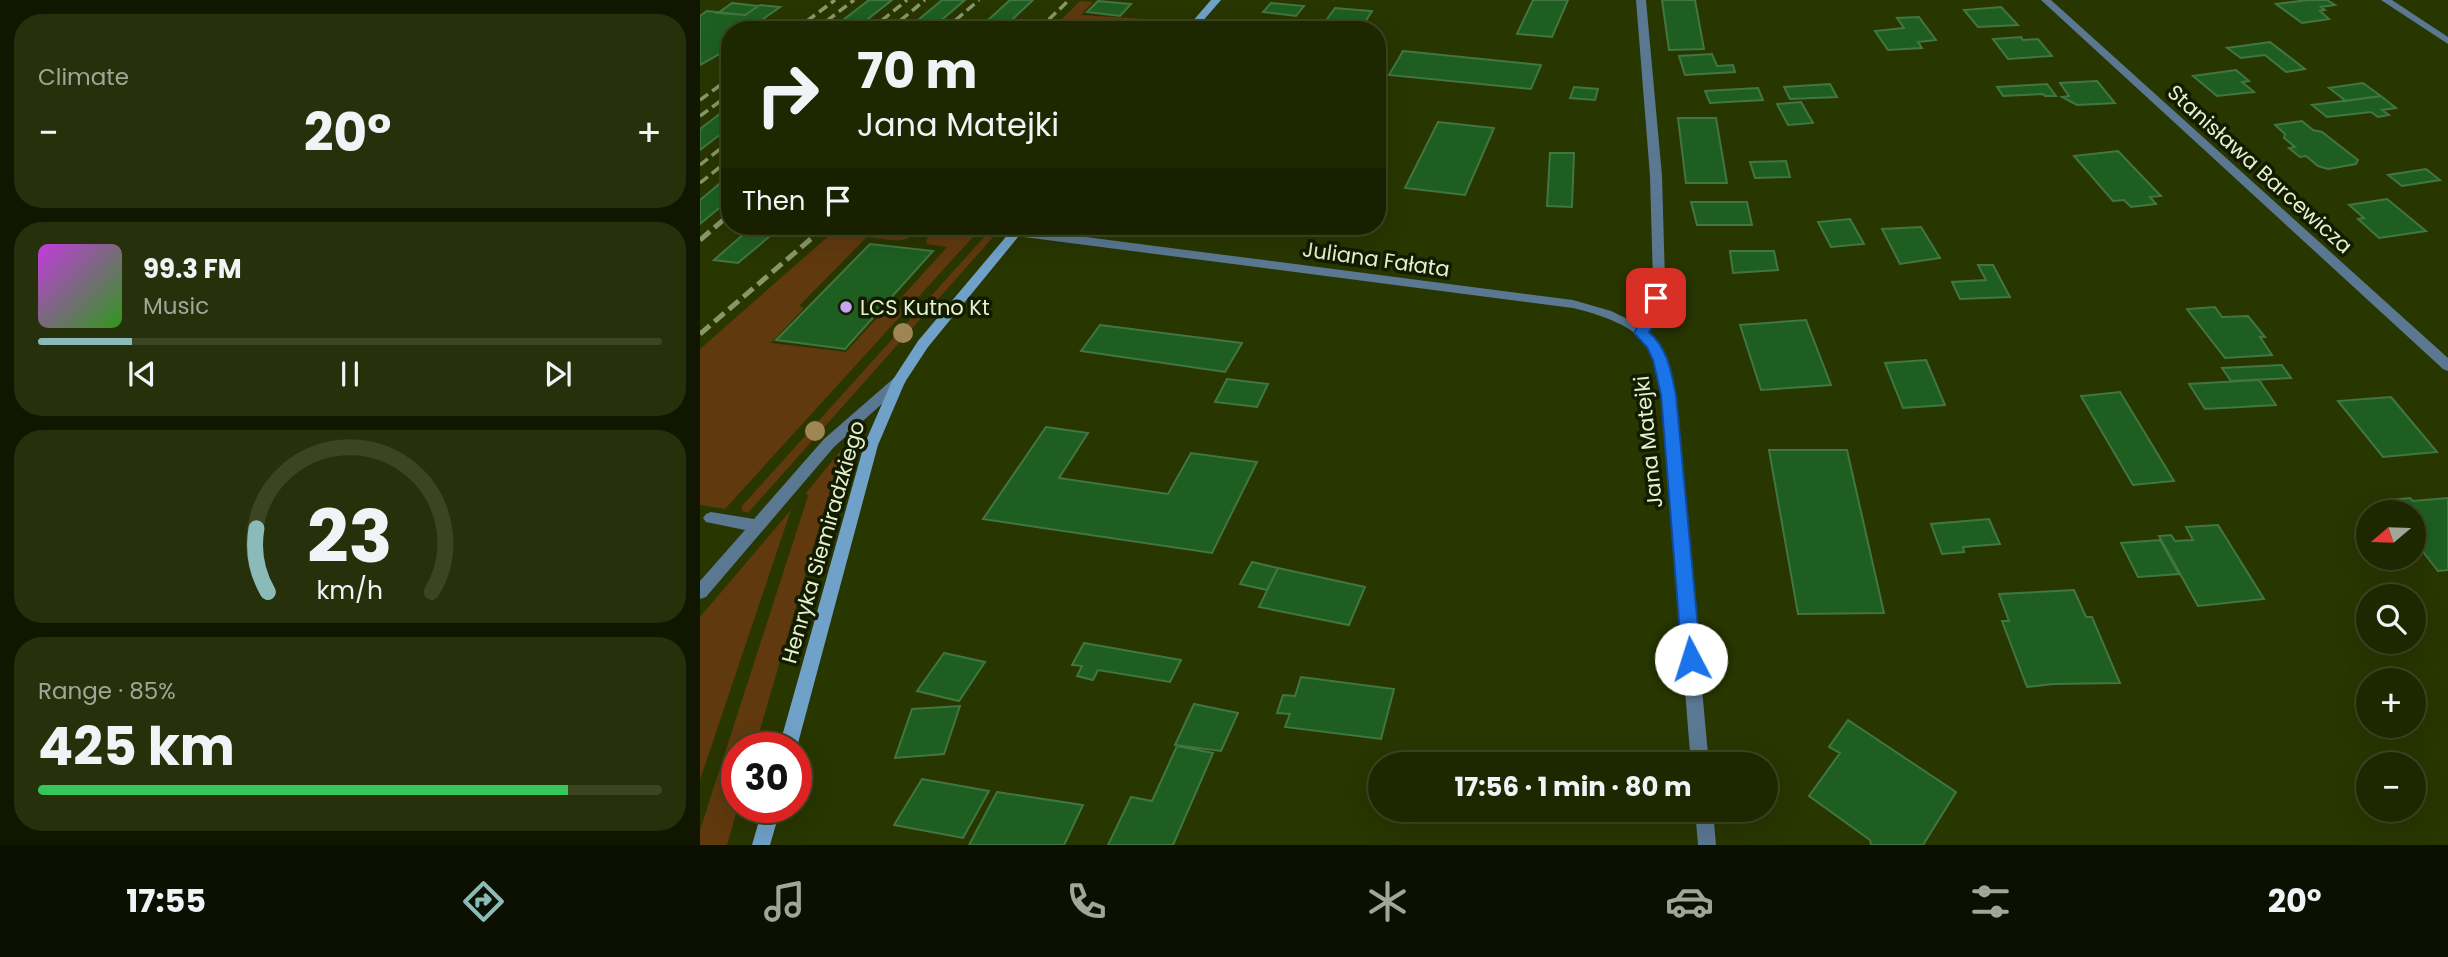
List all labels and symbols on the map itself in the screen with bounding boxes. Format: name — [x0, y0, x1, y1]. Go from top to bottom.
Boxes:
street label: Stanisława Barcewicza — [2161, 78, 2359, 260]
street label: Juliana Fałata — [1300, 234, 1452, 284]
pin — [1626, 268, 1686, 328]
place label: LCS Kutno Kt — [860, 293, 990, 322]
marker: LCS Kutno Kt — [838, 299, 854, 315]
street label: Jana Matejki — [1627, 374, 1669, 510]
street label: Henryka Siemiradzkiego — [774, 417, 872, 667]
north arrow — [2356, 500, 2426, 570]
position arrow — [1654, 622, 1728, 696]
speed limit sign: 30 — [721, 732, 812, 823]

